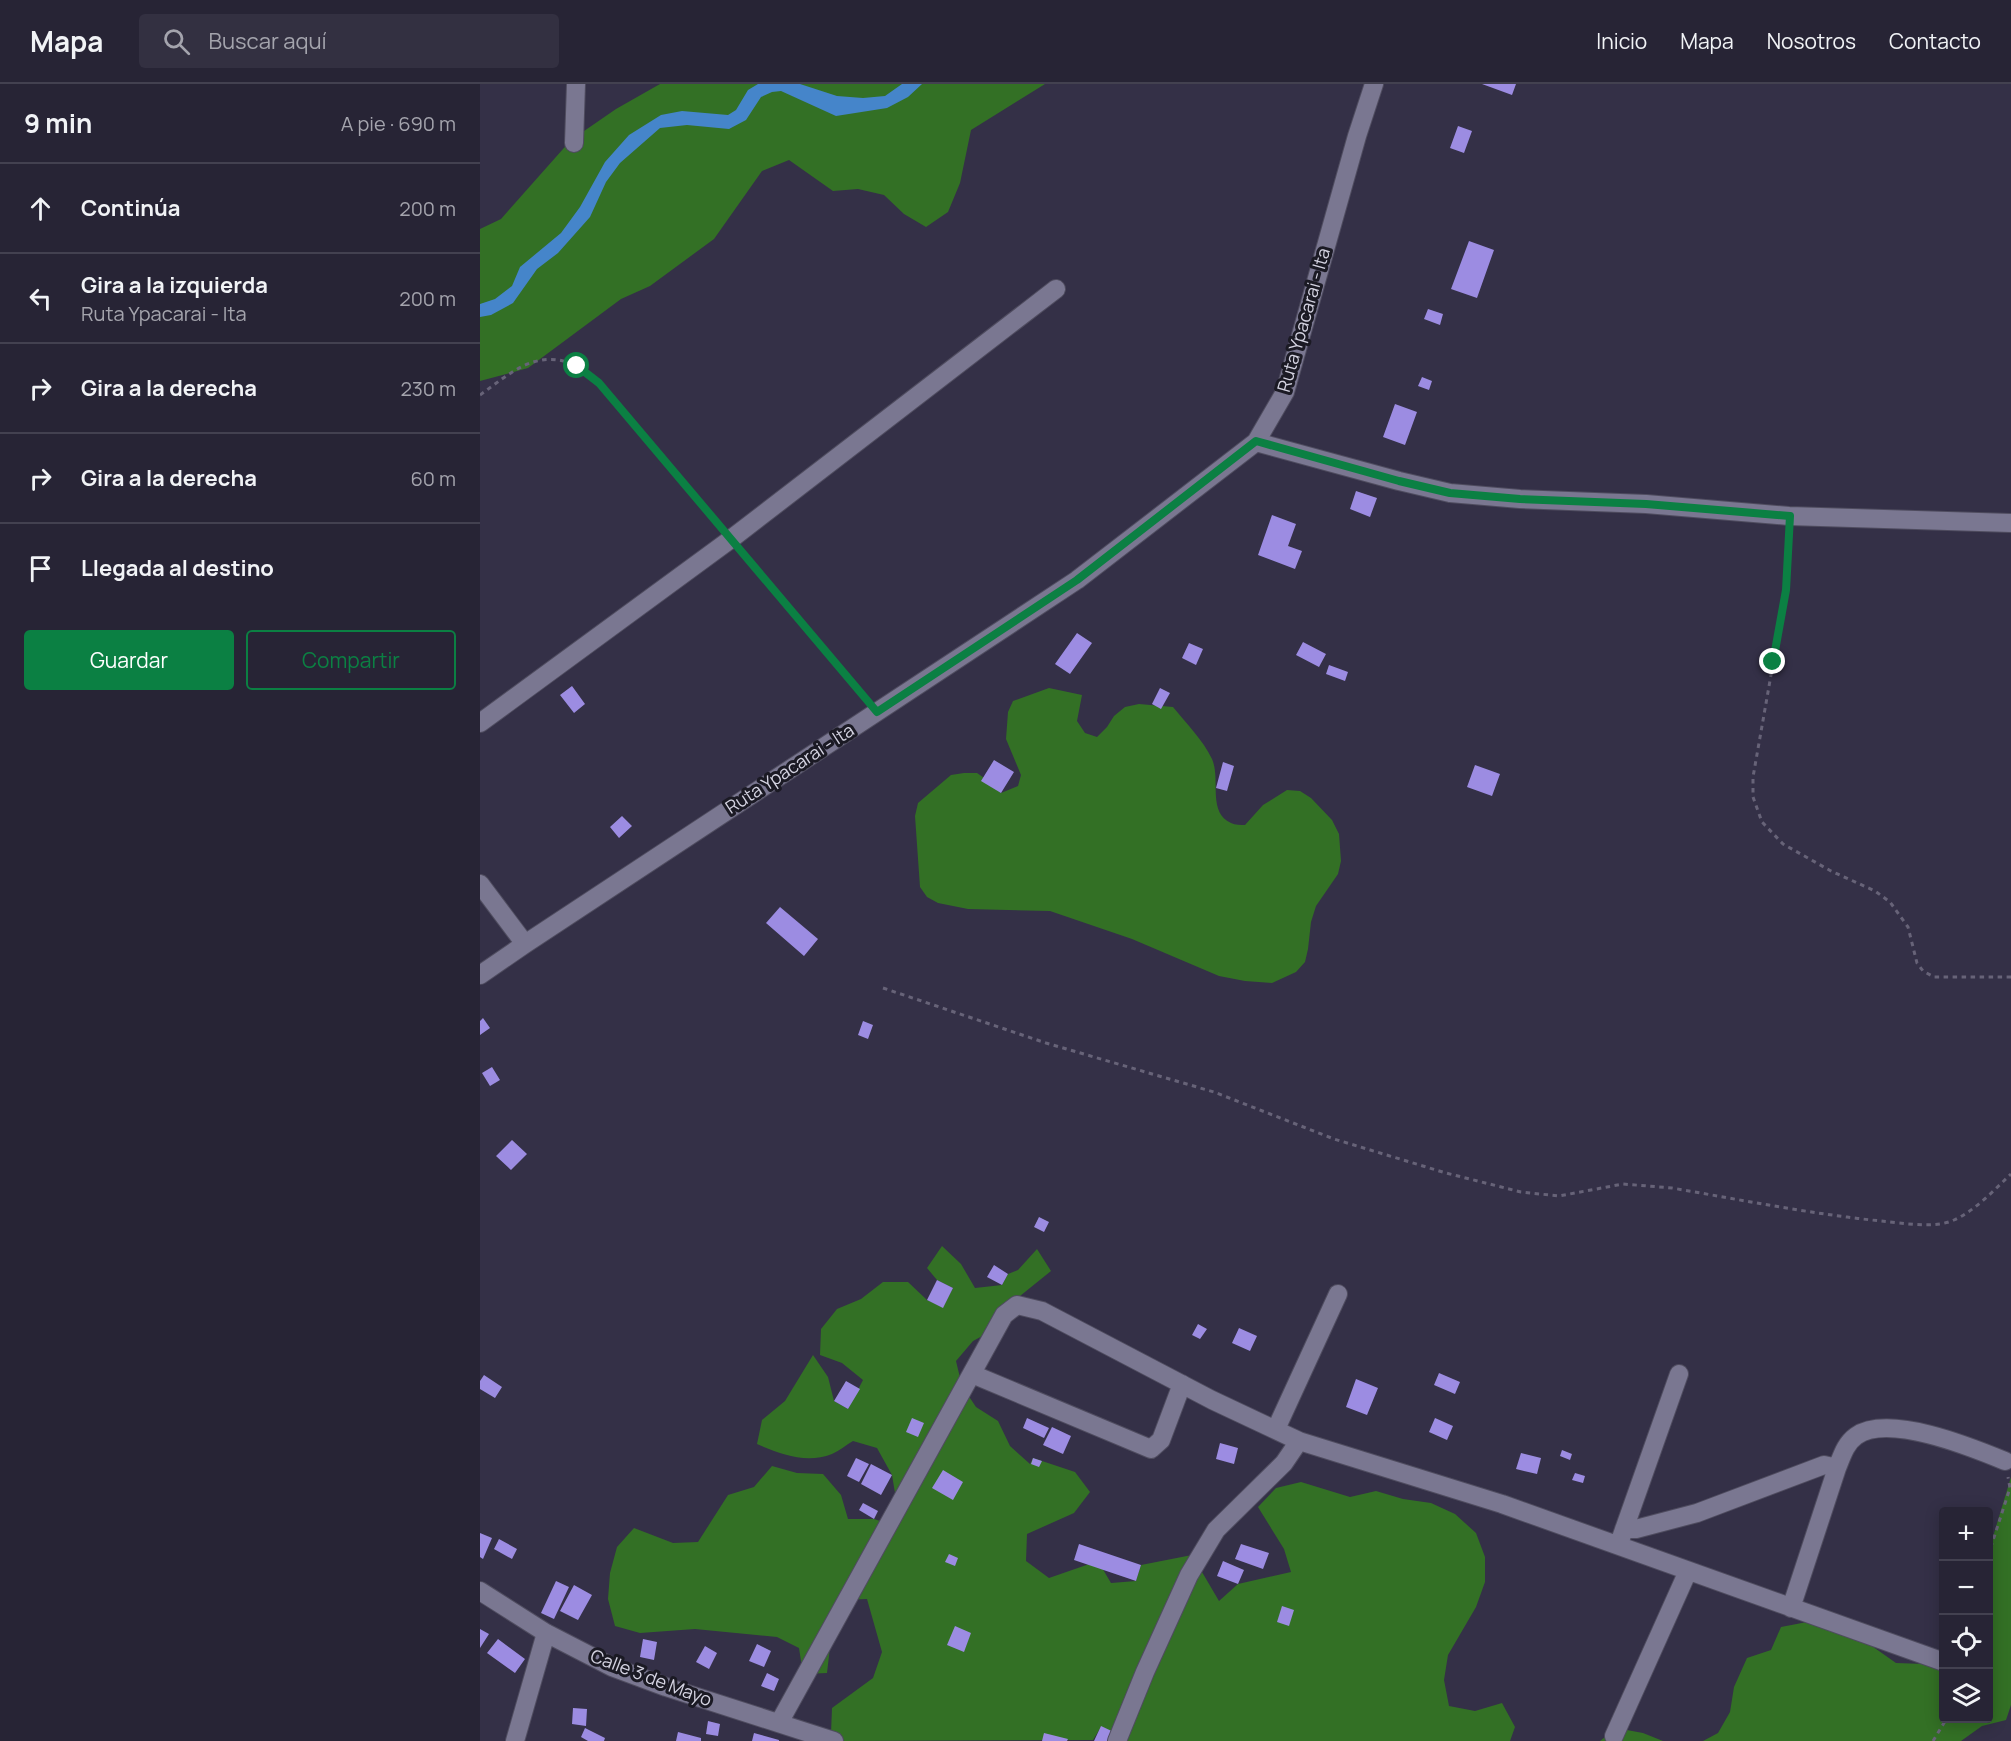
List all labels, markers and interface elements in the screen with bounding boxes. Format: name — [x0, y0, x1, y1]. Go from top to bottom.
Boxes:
search box — [139, 14, 559, 68]
text: Mapa — [30, 22, 103, 60]
icon: search — [160, 25, 193, 58]
text: Buscar aquí — [208, 26, 327, 56]
text: Inicio — [1596, 27, 1647, 55]
text: Mapa — [1680, 27, 1734, 55]
text: Nosotros — [1767, 27, 1856, 55]
text: Contacto — [1889, 27, 1981, 55]
text: 9 min — [24, 105, 92, 141]
text: A pie · 690 m — [341, 110, 456, 137]
icon: ahead — [24, 192, 57, 225]
text: Continúa — [81, 193, 181, 223]
text: 200 m — [399, 195, 456, 222]
street label: Ruta Ypacarai - Ita — [1271, 245, 1335, 395]
text: Gira a la izquierda — [81, 270, 268, 300]
icon: left — [24, 282, 57, 315]
text: 200 m — [399, 285, 456, 312]
text: Ruta Ypacarai - Ita — [81, 300, 247, 327]
route start — [563, 352, 589, 378]
icon: right — [24, 372, 57, 405]
text: Gira a la derecha — [81, 373, 257, 403]
text: 230 m — [400, 375, 456, 402]
icon: right — [24, 462, 57, 495]
text: Gira a la derecha — [81, 463, 257, 493]
text: 60 m — [410, 465, 456, 492]
icon: arrive — [24, 552, 57, 585]
text: Llegada al destino — [81, 553, 274, 583]
button: Guardar — [24, 630, 234, 690]
button: Compartir — [246, 630, 456, 690]
route end — [1759, 648, 1785, 674]
street label: Ruta Ypacarai - Ita — [720, 718, 858, 819]
map controls — [1939, 1507, 1993, 1723]
button: + — [1939, 1507, 1993, 1561]
button: − — [1939, 1561, 1993, 1615]
button: locate — [1939, 1615, 1993, 1669]
street label: Calle 3 de Mayo — [587, 1643, 715, 1711]
button: layers — [1939, 1669, 1993, 1723]

